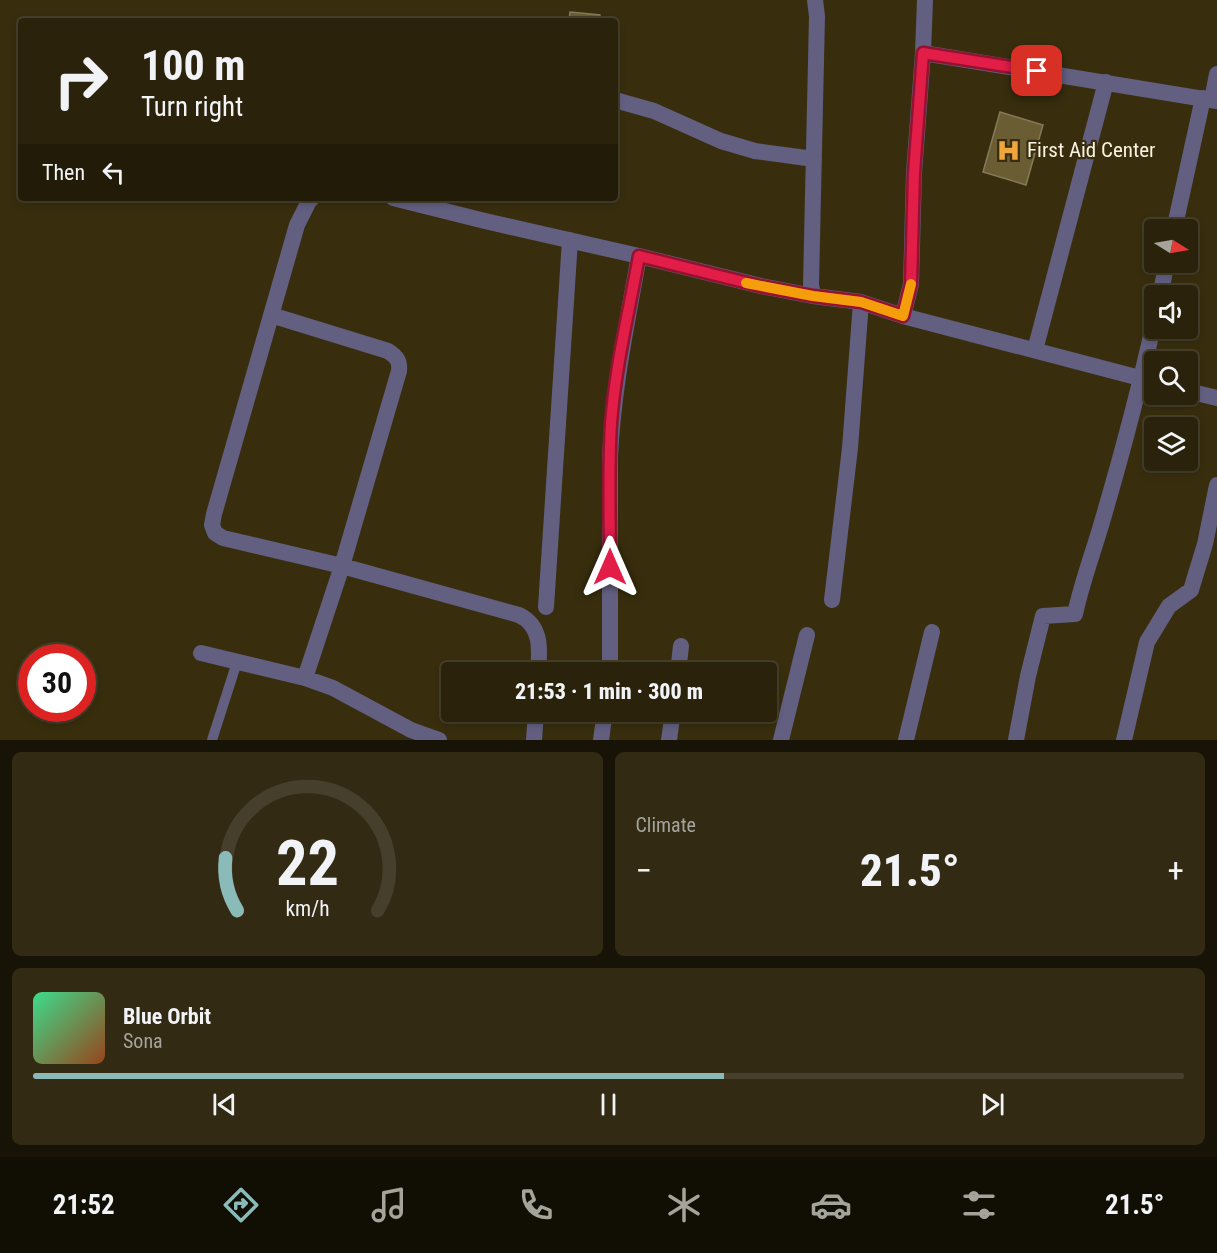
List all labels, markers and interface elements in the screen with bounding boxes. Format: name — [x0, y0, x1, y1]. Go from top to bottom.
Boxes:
text: 100 m — [141, 41, 246, 90]
icon: right — [42, 42, 120, 120]
pin — [1011, 45, 1062, 96]
icon: arrive — [1020, 54, 1053, 87]
text: Turn right — [141, 91, 243, 123]
hospital icon: First Aid Center — [996, 137, 1022, 163]
place label: First Aid Center — [1027, 138, 1155, 162]
icon: left — [97, 156, 130, 189]
text: Then — [42, 160, 85, 185]
north arrow — [1144, 219, 1198, 273]
map controls — [1144, 219, 1198, 471]
button: sound — [1144, 285, 1198, 339]
button: search — [1144, 351, 1198, 405]
button: layers — [1144, 417, 1198, 471]
position arrow — [578, 535, 642, 599]
speed limit sign: 30 — [18, 644, 96, 722]
text: 21:53 · 1 min · 300 m — [515, 679, 703, 704]
text: Climate — [636, 813, 696, 837]
text: 22 — [276, 827, 339, 900]
text: 21.5° — [860, 844, 960, 897]
text: − — [636, 851, 652, 890]
text: + — [1168, 851, 1184, 890]
text: km/h — [285, 896, 329, 921]
text: Blue Orbit — [123, 1004, 211, 1029]
text: Sona — [123, 1029, 163, 1053]
icon: previous — [208, 1088, 241, 1121]
icon: pause — [592, 1088, 625, 1121]
icon: next — [976, 1088, 1009, 1121]
icon: directions — [220, 1184, 262, 1226]
icon: music — [368, 1184, 410, 1226]
icon: phone — [515, 1184, 557, 1226]
icon: climate — [663, 1184, 705, 1226]
icon: car — [810, 1184, 852, 1226]
icon: filters — [958, 1184, 1000, 1226]
text: 21:52 — [53, 1189, 115, 1221]
text: 21.5° — [1105, 1189, 1164, 1221]

